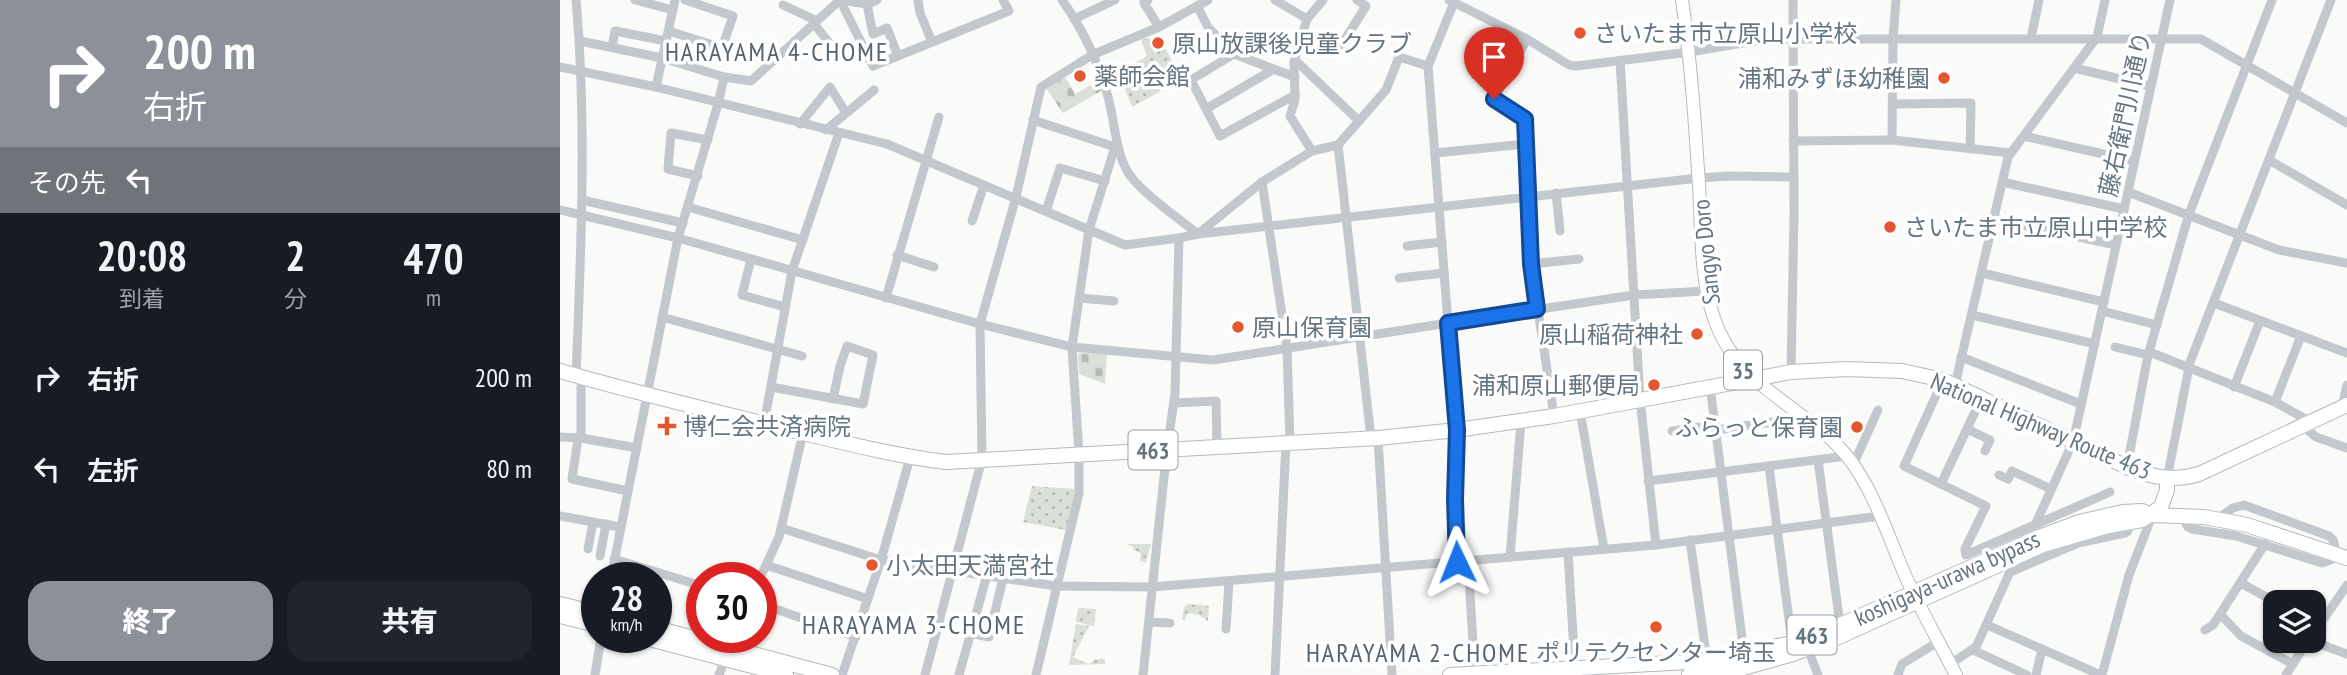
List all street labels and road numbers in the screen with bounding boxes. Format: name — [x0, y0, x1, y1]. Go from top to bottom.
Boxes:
street label: 藤右衛門川通り — [2092, 29, 2158, 199]
street label: Sangyo Doro — [1685, 198, 1727, 306]
road number: 35 — [1724, 350, 1762, 390]
street label: National Highway Route 463 — [1926, 365, 2156, 487]
road number: 463 — [1128, 431, 1178, 470]
street label: koshigaya-urawa bypass — [1849, 523, 2045, 633]
road number: 463 — [1788, 615, 1836, 654]

